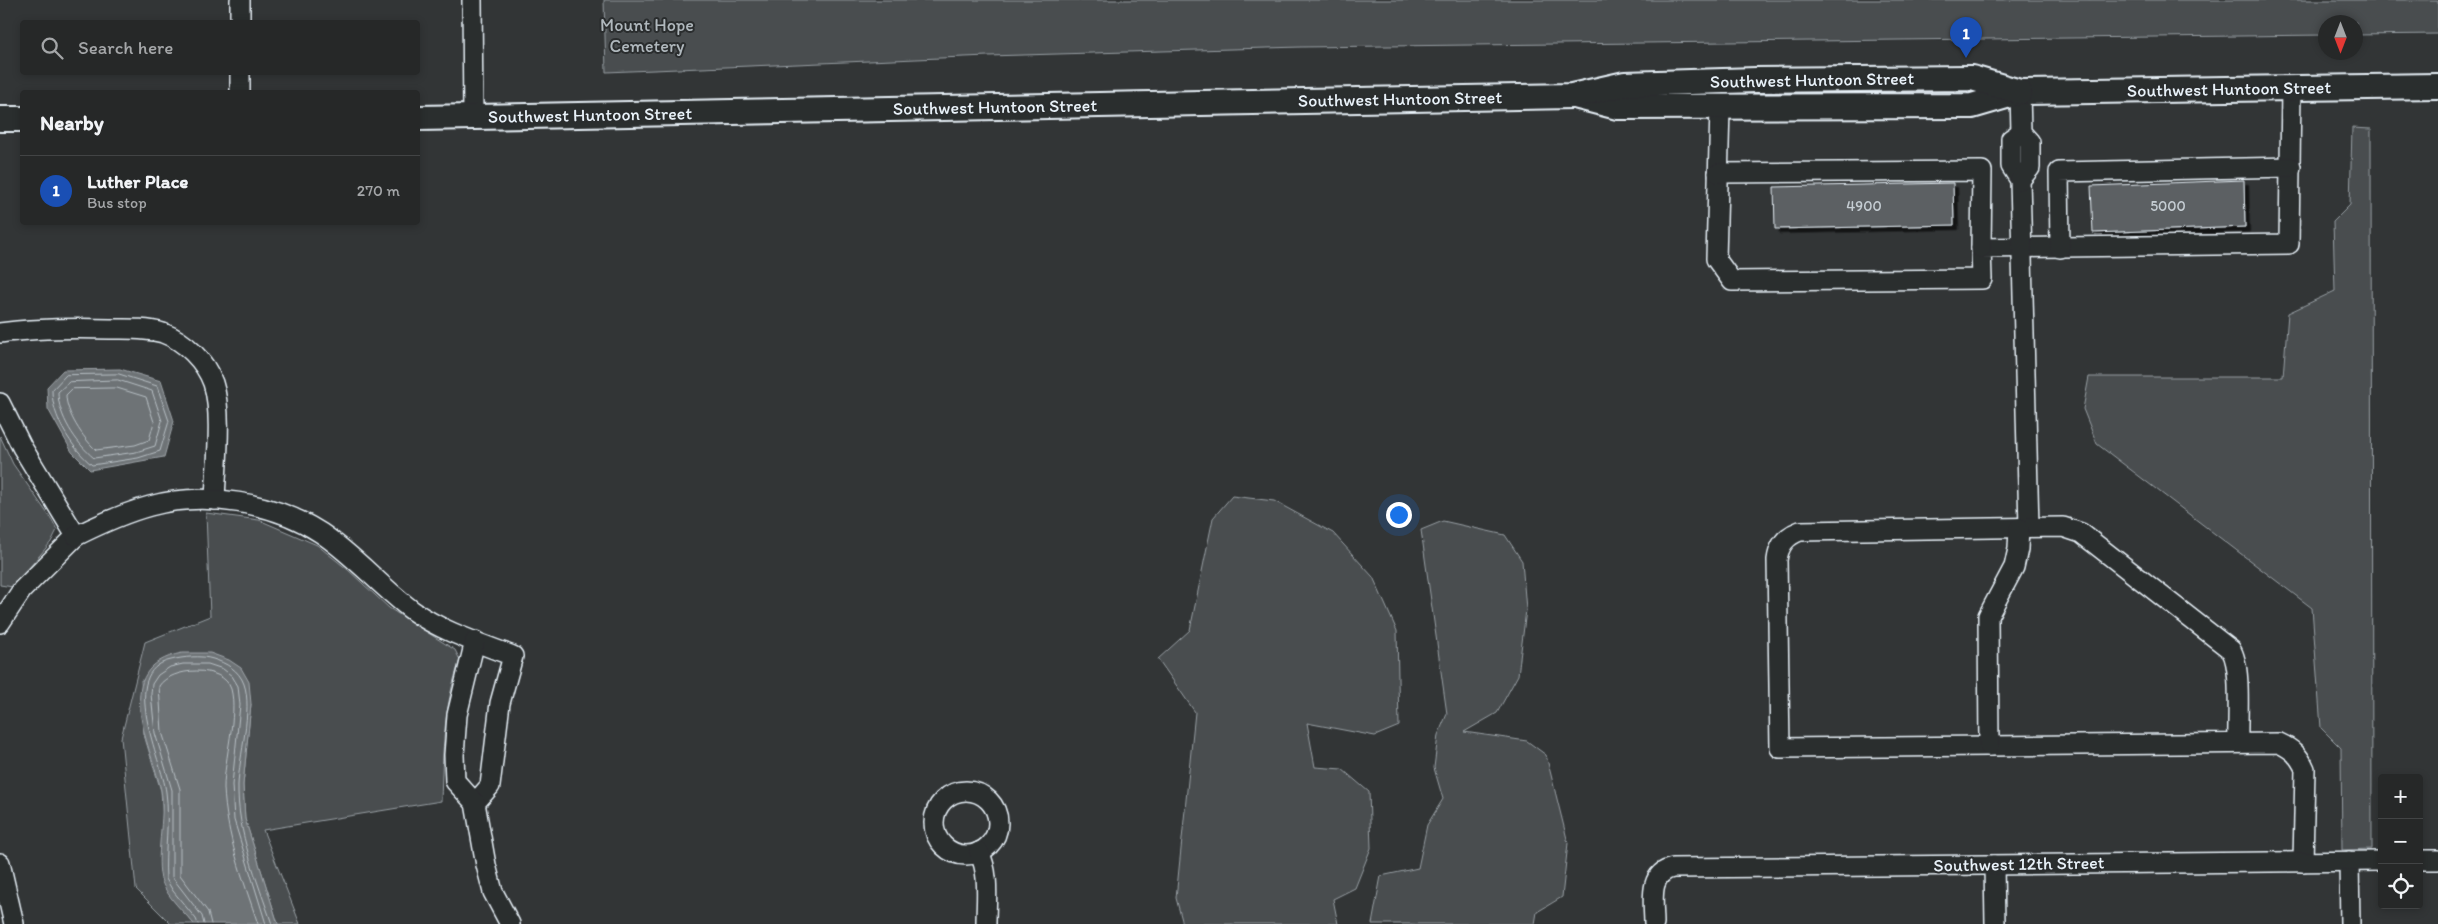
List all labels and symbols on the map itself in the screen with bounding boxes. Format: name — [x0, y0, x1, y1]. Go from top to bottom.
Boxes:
park label: Mount Hope Cemetery — [600, 14, 694, 57]
north arrow — [2318, 15, 2363, 60]
pin: 1 — [1950, 17, 1982, 58]
street label: Southwest Huntoon Street — [1710, 67, 1914, 93]
street label: Southwest Huntoon Street — [2127, 76, 2331, 102]
street label: Southwest Huntoon Street — [1298, 86, 1502, 112]
street label: Southwest Huntoon Street — [893, 94, 1097, 120]
street label: Southwest Huntoon Street — [488, 102, 692, 128]
house number: 4900 — [1846, 197, 1882, 215]
house number: 5000 — [2150, 197, 2186, 215]
your location — [1386, 502, 1412, 528]
street label: Southwest 12th Street — [1933, 852, 2105, 876]

